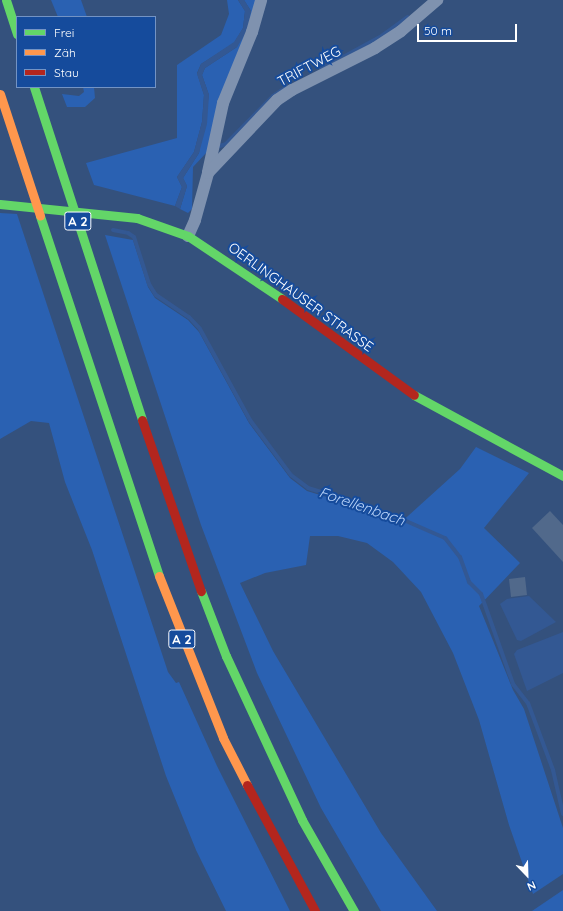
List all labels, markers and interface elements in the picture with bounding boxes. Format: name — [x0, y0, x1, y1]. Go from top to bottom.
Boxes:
legend — [16, 16, 156, 88]
scale bar — [419, 16, 519, 42]
text: 50 m — [424, 23, 452, 38]
text: Frei — [54, 25, 74, 40]
street label: TRIFTWEG — [274, 42, 344, 90]
text: Zäh — [54, 45, 76, 60]
text: Stau — [54, 65, 79, 80]
road number: A 2 — [64, 210, 92, 232]
street label: OERLINGHAUSER STRASSE — [225, 239, 377, 355]
water label: Forellenbach — [317, 483, 407, 529]
road number: A 2 — [168, 628, 196, 650]
north arrow — [507, 855, 547, 895]
text: N — [525, 878, 538, 894]

